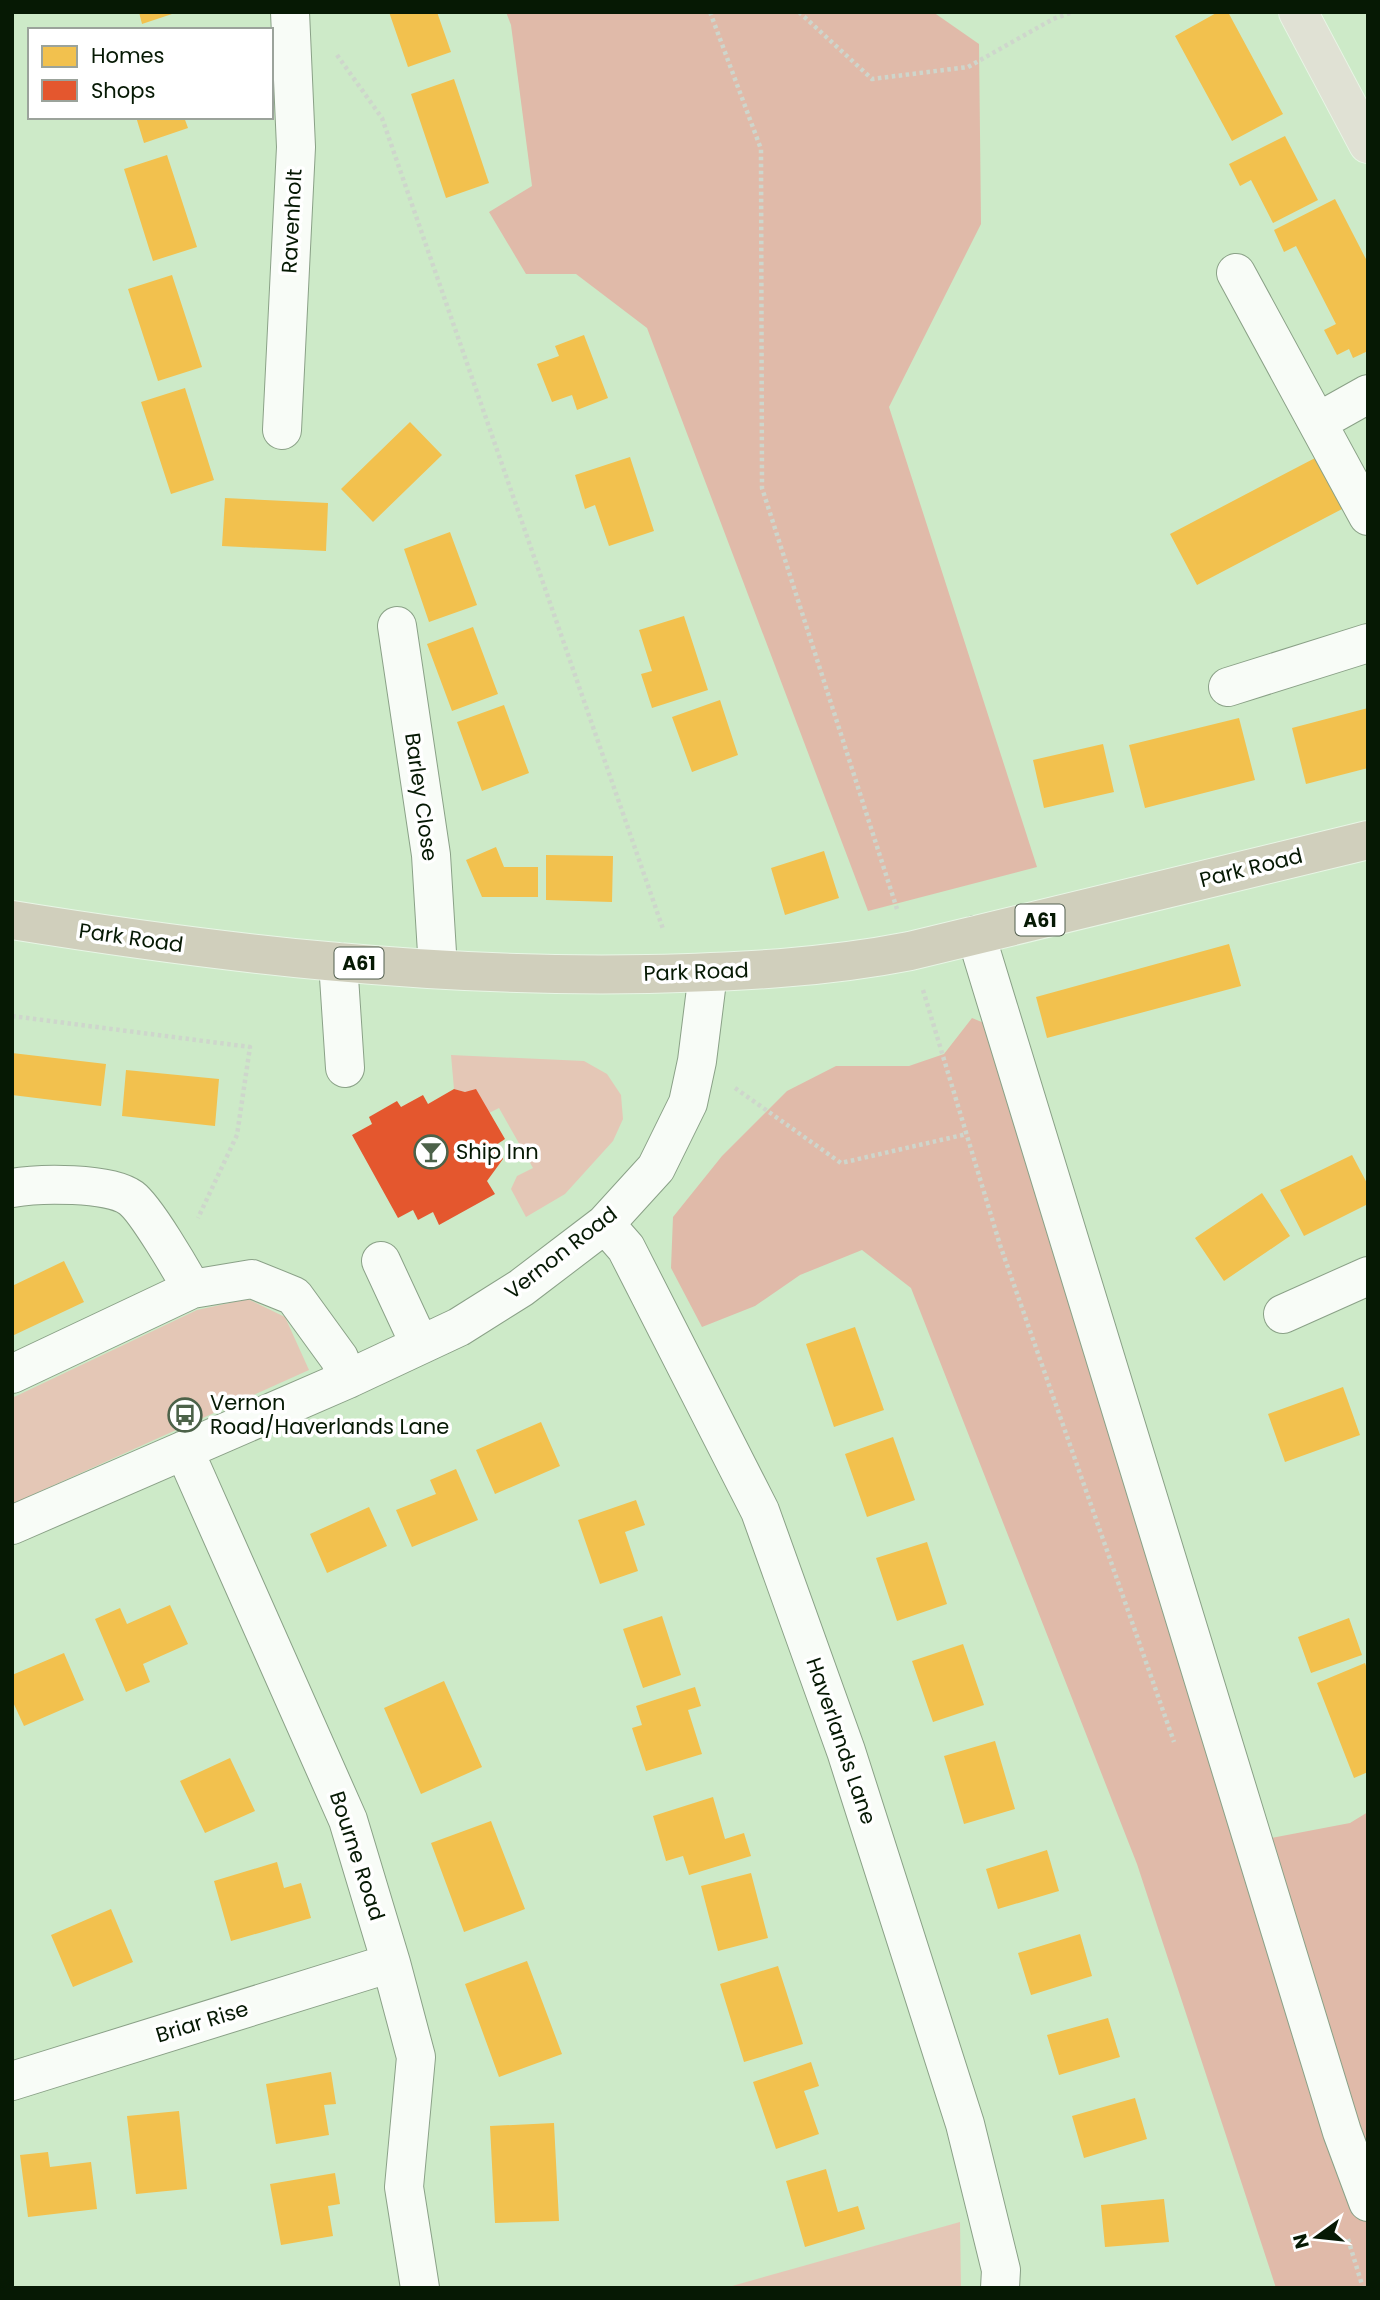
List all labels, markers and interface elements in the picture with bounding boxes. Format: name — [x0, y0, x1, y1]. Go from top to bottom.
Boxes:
legend — [28, 28, 273, 119]
text: Homes — [91, 41, 165, 70]
text: Shops — [91, 76, 155, 105]
street label: Ravenholt — [274, 168, 309, 274]
street label: Barley Close — [398, 731, 445, 863]
street label: Park Road — [1196, 841, 1305, 894]
road number: A61 — [1016, 904, 1064, 936]
street label: Park Road — [77, 916, 185, 959]
road number: A61 — [334, 948, 384, 979]
street label: Park Road — [643, 955, 749, 988]
bar icon: Ship Inn — [412, 1133, 450, 1171]
place label: Ship Inn — [456, 1137, 539, 1166]
street label: Vernon Road — [498, 1199, 623, 1306]
place label: Vernon Road/Haverlands Lane — [210, 1388, 449, 1441]
bus stop icon: Vernon Road/Haverlands Lane — [166, 1396, 204, 1434]
street label: Haverlands Lane — [799, 1654, 884, 1828]
street label: Bourne Road — [323, 1788, 392, 1924]
street label: Briar Rise — [152, 1994, 252, 2049]
north arrow — [1282, 2202, 1352, 2272]
text: N — [1286, 2231, 1316, 2252]

